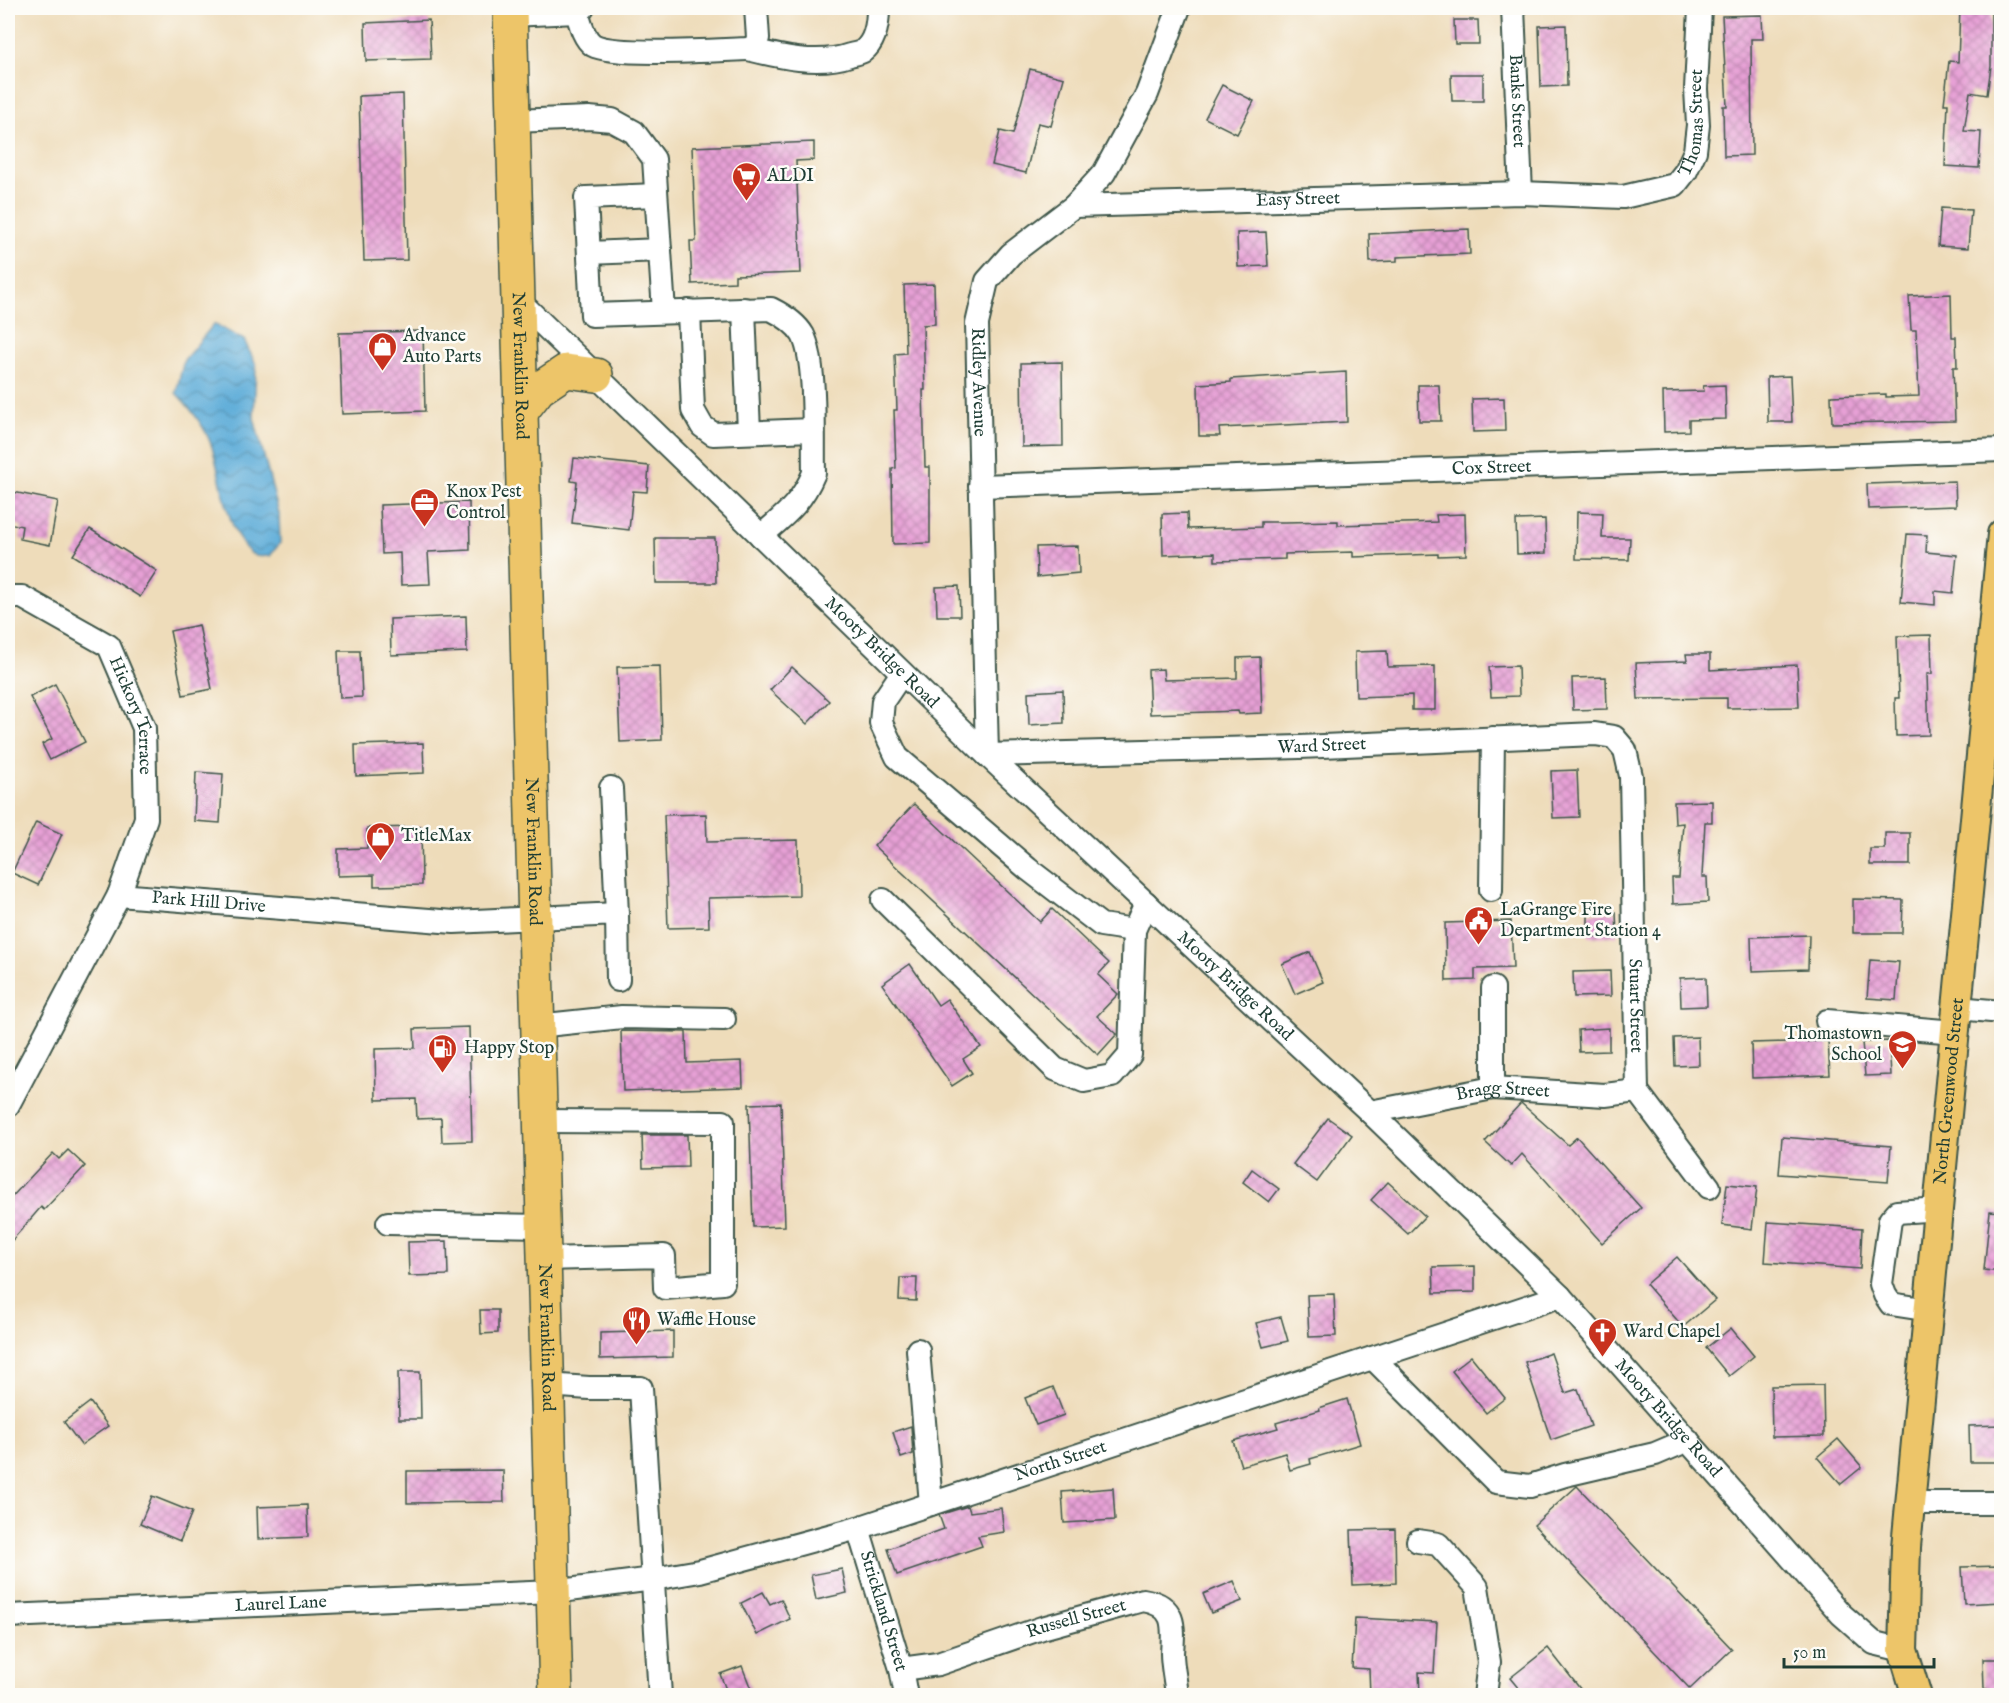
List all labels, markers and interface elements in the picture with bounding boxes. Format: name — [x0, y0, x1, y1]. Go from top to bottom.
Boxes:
street label: Banks Street — [1503, 53, 1531, 148]
street label: Thomas Street — [1673, 68, 1710, 180]
supermarket icon: ALDI — [730, 160, 762, 202]
place label: ALDI — [766, 165, 814, 188]
street label: Easy Street — [1256, 187, 1340, 212]
street label: New Franklin Road — [506, 292, 533, 441]
place label: Advance Auto Parts — [402, 325, 481, 369]
street label: Ridley Avenue — [966, 328, 991, 437]
shop icon: Advance Auto Parts — [366, 330, 398, 372]
street label: Cox Street — [1451, 455, 1532, 481]
place label: Knox Pest Control — [446, 481, 522, 525]
office icon: Knox Pest Control — [409, 486, 441, 528]
street label: Mooty Bridge Road — [820, 592, 944, 714]
street label: Hickory Terrace — [103, 653, 157, 775]
street label: Ward Street — [1277, 733, 1367, 759]
street label: New Franklin Road — [519, 777, 547, 926]
shop icon: TitleMax — [364, 820, 396, 862]
place label: TitleMax — [401, 825, 472, 848]
street label: Park Hill Drive — [151, 886, 267, 918]
place label: LaGrange Fire Department Station 4 — [1500, 899, 1661, 943]
public building icon: LaGrange Fire Department Station 4 — [1463, 904, 1495, 946]
street label: Mooty Bridge Road — [1172, 926, 1298, 1046]
street label: Stuart Street — [1623, 959, 1648, 1053]
street label: North Greenwood Street — [1929, 997, 1969, 1185]
place label: Thomastown School — [1785, 1023, 1882, 1067]
school or university icon: Thomastown School — [1887, 1028, 1919, 1070]
fuel station icon: Happy Stop — [427, 1032, 459, 1074]
place label: Happy Stop — [464, 1037, 554, 1060]
street label: Bragg Street — [1454, 1076, 1551, 1106]
street label: New Franklin Road — [533, 1263, 560, 1412]
restaurant icon: Waffle House — [620, 1304, 652, 1346]
place label: Waffle House — [657, 1309, 756, 1332]
church icon: Ward Chapel — [1586, 1316, 1618, 1358]
place label: Ward Chapel — [1623, 1321, 1720, 1344]
street label: Mooty Bridge Road — [1609, 1354, 1727, 1483]
street label: North Street — [1011, 1435, 1110, 1487]
street label: Strickland Street — [854, 1548, 913, 1674]
street label: Laurel Lane — [234, 1590, 327, 1618]
street label: Russell Street — [1023, 1594, 1129, 1644]
scale bar — [1784, 1631, 1934, 1669]
text: 50 m — [1793, 1642, 1826, 1665]

